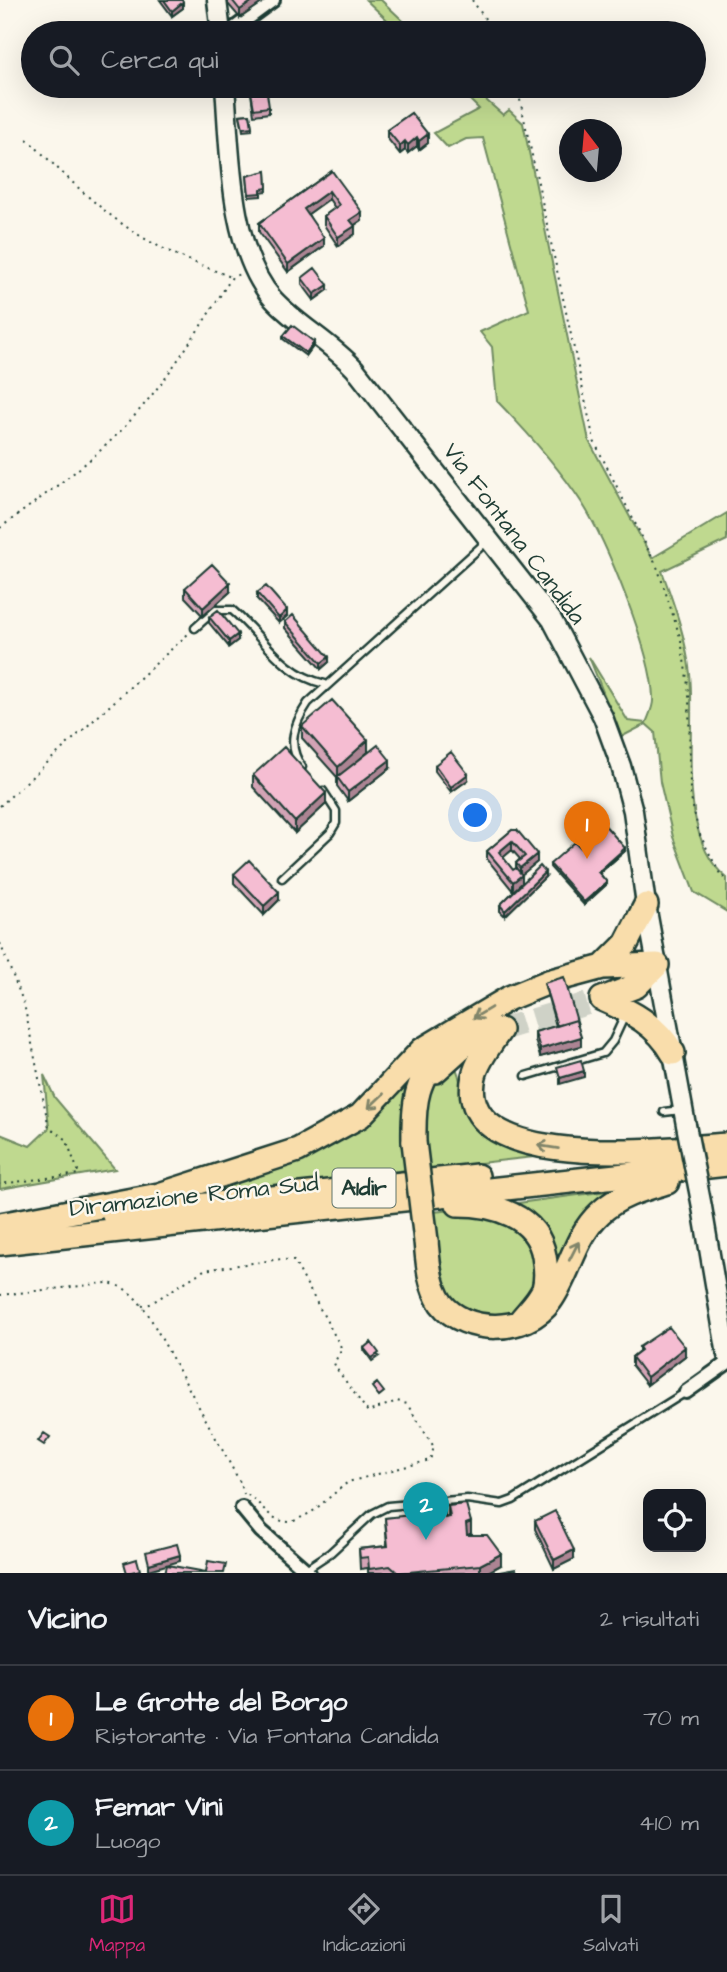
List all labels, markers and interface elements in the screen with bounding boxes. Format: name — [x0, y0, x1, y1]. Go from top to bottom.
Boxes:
search box — [21, 21, 706, 98]
icon: search — [45, 41, 83, 79]
text: Cerca qui — [101, 42, 218, 78]
north arrow — [559, 119, 622, 182]
street label: Via Fontana Candida — [434, 436, 594, 632]
your location — [458, 798, 492, 832]
pin: 1 — [564, 801, 610, 859]
one-way arrow — [473, 1007, 493, 1021]
one-way arrow — [368, 1092, 385, 1109]
one-way arrow — [537, 1140, 560, 1153]
street label: Diramazione Roma Sud — [68, 1166, 320, 1226]
road number: A1dir — [332, 1168, 396, 1208]
one-way arrow — [568, 1241, 582, 1262]
pin: 2 — [403, 1482, 449, 1540]
map controls — [643, 1489, 706, 1552]
button: locate — [643, 1489, 706, 1552]
text: Vicino — [28, 1598, 107, 1640]
text: 2 risultati — [600, 1603, 699, 1635]
text: Le Grotte del Borgo — [95, 1684, 347, 1720]
text: 1 — [50, 1702, 52, 1734]
text: 70 m — [643, 1702, 699, 1734]
text: Ristorante · Via Fontana Candida — [95, 1720, 439, 1752]
text: Femar Vini — [95, 1789, 222, 1825]
text: 2 — [44, 1807, 58, 1839]
text: 410 m — [639, 1807, 699, 1839]
text: Luogo — [95, 1825, 160, 1857]
tab: Mappa — [89, 1890, 145, 1959]
tab: Indicazioni — [323, 1890, 405, 1959]
tab: Salvati — [583, 1890, 638, 1959]

